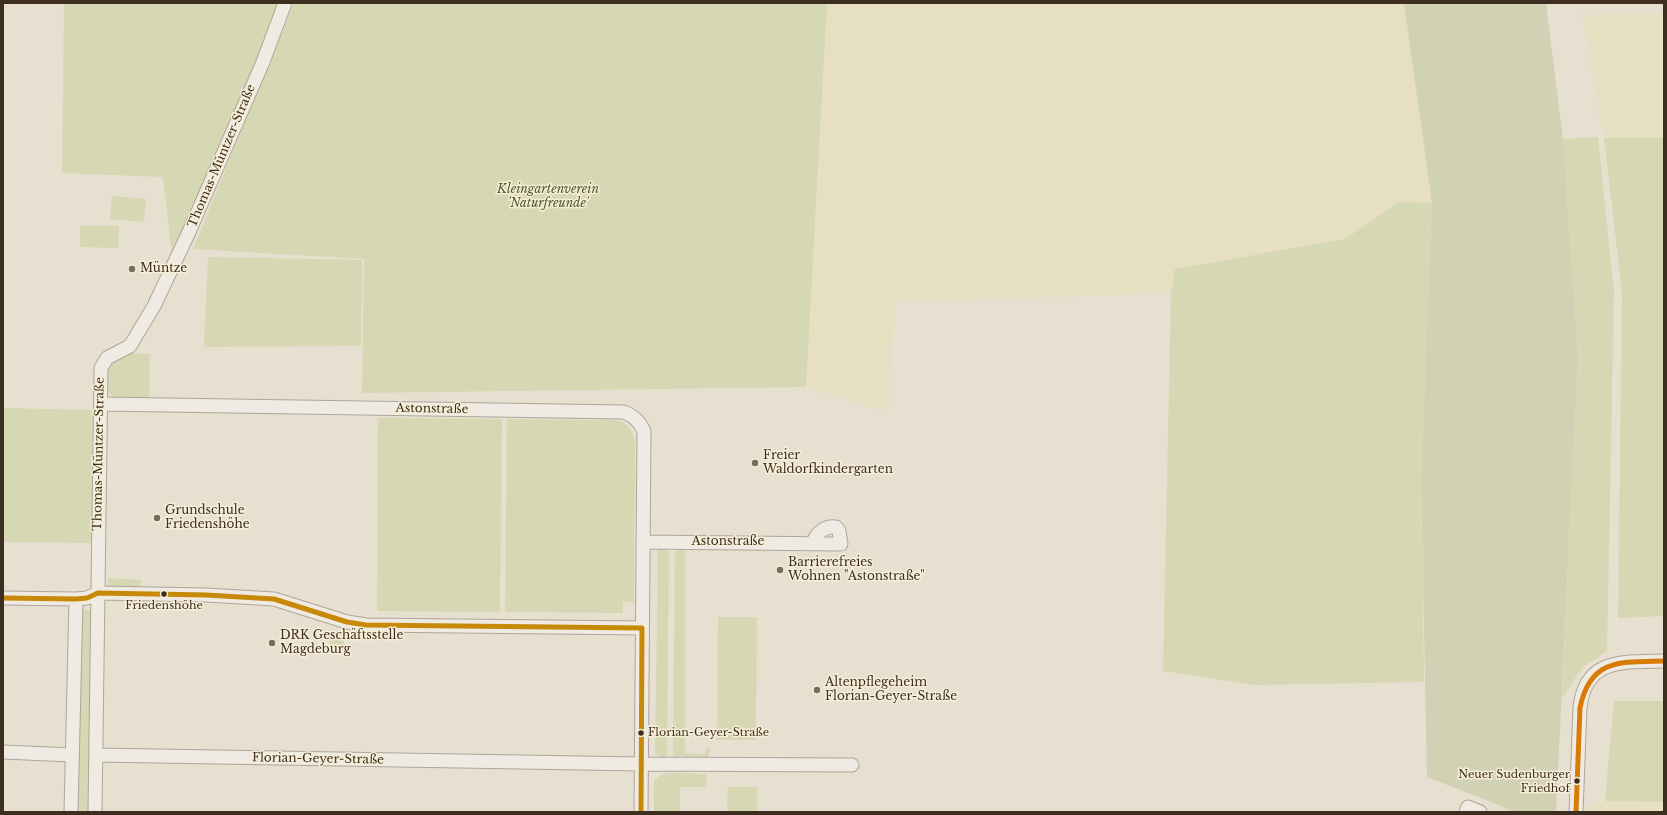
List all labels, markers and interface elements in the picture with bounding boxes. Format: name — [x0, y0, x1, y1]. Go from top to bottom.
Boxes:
street label: Thomas-Müntzer-Straße — [185, 82, 259, 230]
park label: Kleingartenverein 'Naturfreunde' — [497, 183, 599, 211]
place label: Müntze — [140, 262, 187, 276]
marker: Müntze — [127, 264, 137, 274]
street label: Thomas-Müntzer-Straße — [90, 377, 108, 531]
street label: Astonstraße — [395, 401, 469, 417]
place label: Freier Waldorfkindergarten — [763, 449, 893, 477]
marker: Freier Waldorfkindergarten — [750, 458, 760, 468]
place label: Grundschule Friedenshöhe — [165, 504, 250, 532]
marker: Grundschule Friedenshöhe — [152, 513, 162, 523]
street label: Astonstraße — [692, 535, 764, 549]
place label: Barrierefreies Wohnen "Astonstraße" — [788, 556, 925, 584]
marker: Barrierefreies Wohnen "Astonstraße" — [775, 565, 785, 575]
marker: Friedenshöhe — [159, 589, 169, 599]
place label: Friedenshöhe — [125, 599, 203, 613]
place label: DRK Geschäftsstelle Magdeburg — [280, 629, 403, 657]
marker: DRK Geschäftsstelle Magdeburg — [267, 638, 277, 648]
place label: Altenpflegeheim Florian-Geyer-Straße — [825, 676, 957, 704]
marker: Altenpflegeheim Florian-Geyer-Straße — [812, 685, 822, 695]
place label: Florian-Geyer-Straße — [648, 726, 769, 740]
marker: Florian-Geyer-Straße — [636, 728, 646, 738]
street label: Florian-Geyer-Straße — [252, 751, 384, 767]
place label: Neuer Sudenburger Friedhof — [1458, 768, 1570, 794]
marker: Neuer Sudenburger Friedhof — [1572, 776, 1582, 786]

